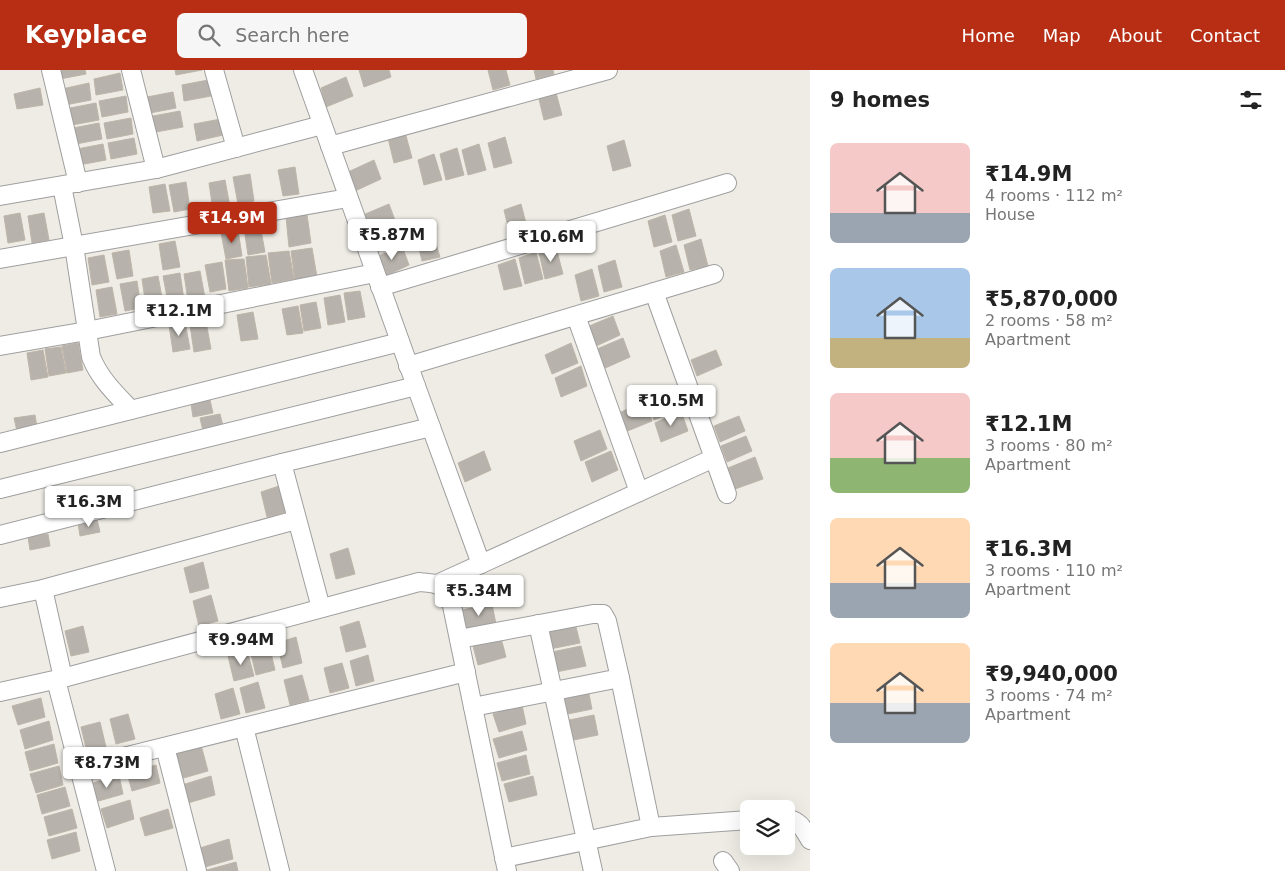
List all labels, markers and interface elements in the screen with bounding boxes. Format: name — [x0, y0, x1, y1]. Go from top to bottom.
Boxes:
search box — [177, 13, 527, 58]
text: Keyplace — [25, 21, 147, 49]
icon: search — [195, 21, 223, 49]
text: Search here — [235, 24, 349, 46]
text: Home — [962, 25, 1015, 46]
text: Map — [1043, 25, 1081, 46]
text: About — [1109, 25, 1162, 46]
text: Contact — [1190, 25, 1260, 46]
icon: filters — [1237, 86, 1265, 114]
text: 9 homes — [830, 88, 930, 112]
text: ₹14.9M — [985, 162, 1072, 186]
icon: home — [870, 163, 930, 223]
text: 4 rooms · 112 m² — [985, 186, 1123, 205]
pin: ₹14.9M — [191, 202, 273, 244]
text: House — [985, 205, 1035, 224]
text: ₹14.9M — [199, 208, 265, 227]
pin: ₹5.87M — [351, 218, 433, 261]
pin: ₹10.6M — [510, 220, 592, 263]
text: ₹5.87M — [359, 225, 425, 244]
text: ₹10.6M — [518, 227, 584, 246]
text: ₹5,870,000 — [985, 287, 1118, 311]
icon: home — [870, 288, 930, 348]
pin: ₹12.1M — [138, 294, 220, 337]
text: ₹12.1M — [146, 301, 212, 320]
text: 2 rooms · 58 m² — [985, 311, 1113, 330]
text: Apartment — [985, 330, 1071, 349]
pin: ₹10.5M — [630, 384, 712, 427]
text: ₹10.5M — [638, 391, 704, 410]
text: ₹12.1M — [985, 412, 1072, 436]
icon: home — [870, 413, 930, 473]
text: 3 rooms · 80 m² — [985, 436, 1113, 455]
text: Apartment — [985, 455, 1071, 474]
pin: ₹16.3M — [48, 486, 130, 528]
text: ₹16.3M — [56, 492, 122, 511]
text: ₹16.3M — [985, 537, 1072, 561]
icon: home — [870, 538, 930, 598]
text: 3 rooms · 110 m² — [985, 561, 1123, 580]
pin: ₹5.34M — [438, 574, 520, 617]
text: Apartment — [985, 580, 1071, 599]
text: ₹5.34M — [446, 581, 512, 600]
pin: ₹9.94M — [200, 624, 282, 666]
text: ₹9.94M — [208, 630, 274, 649]
text: ₹9,940,000 — [985, 662, 1118, 686]
icon: home — [870, 663, 930, 723]
text: 3 rooms · 74 m² — [985, 686, 1113, 705]
text: Apartment — [985, 705, 1071, 724]
pin: ₹8.73M — [66, 746, 148, 789]
text: ₹8.73M — [74, 753, 140, 772]
map controls — [740, 800, 795, 855]
button: layers — [740, 800, 795, 855]

